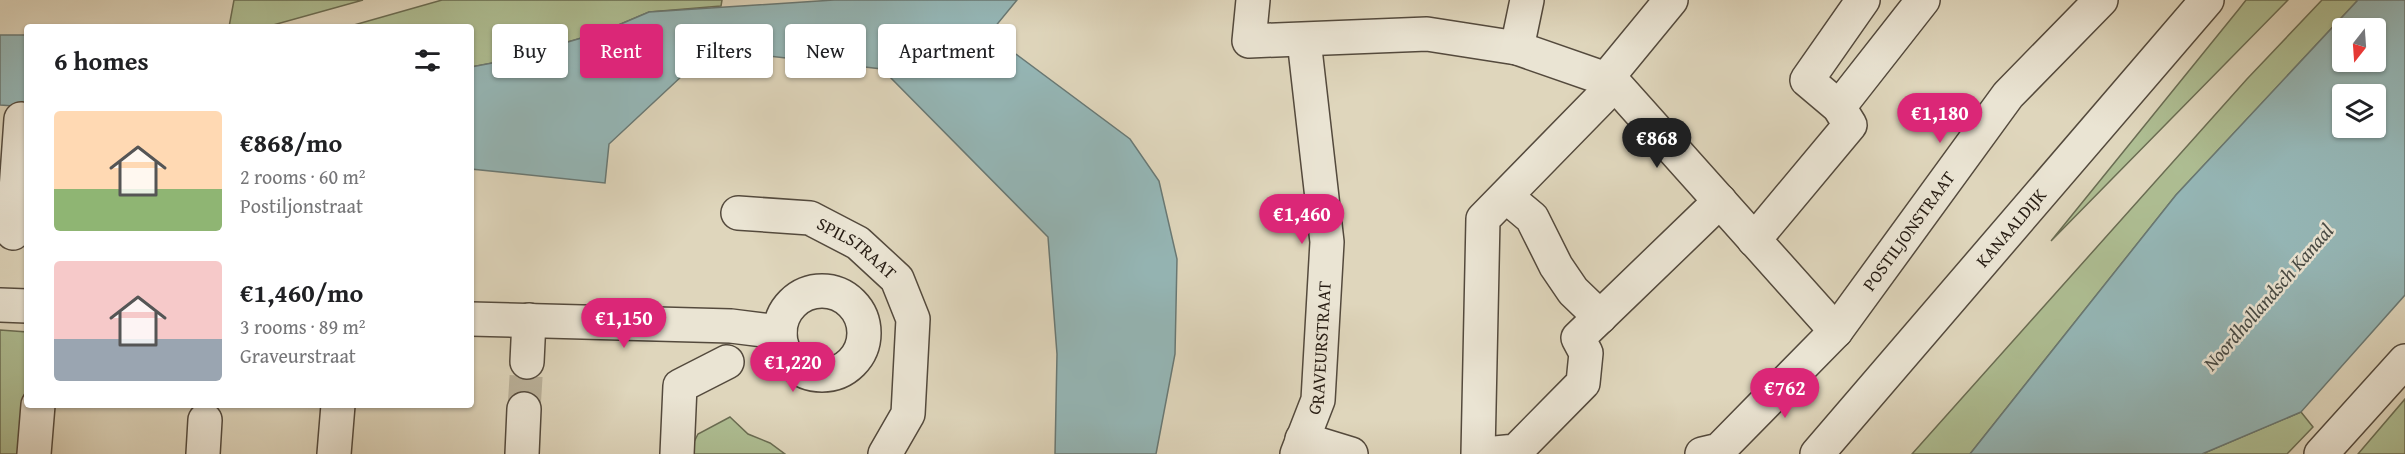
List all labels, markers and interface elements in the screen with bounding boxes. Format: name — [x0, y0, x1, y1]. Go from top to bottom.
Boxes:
north arrow — [2332, 18, 2386, 72]
map controls — [2332, 18, 2386, 138]
chip: Buy — [492, 24, 568, 78]
chip: Rent — [580, 24, 663, 78]
chip: Filters — [675, 24, 773, 78]
chip: New — [785, 24, 866, 78]
chip: Apartment — [878, 24, 1016, 78]
text: 6 homes — [54, 41, 149, 80]
icon: filters — [411, 44, 444, 77]
button: layers — [2332, 84, 2386, 138]
pin: €1,180 — [1891, 93, 1989, 144]
text: €1,180 — [1911, 98, 1969, 127]
pin: €868 — [1621, 118, 1693, 169]
text: €868/mo — [240, 123, 342, 162]
text: €868 — [1636, 123, 1678, 152]
icon: home — [102, 135, 174, 207]
text: 2 rooms · 60 m² — [240, 162, 366, 191]
street label: POSTILJONSTRAAT — [1856, 165, 1961, 296]
street label: KANAALDIJK — [1969, 182, 2053, 273]
text: Postiljonstraat — [240, 191, 363, 220]
pin: €1,460 — [1253, 194, 1351, 245]
text: €1,460 — [1273, 199, 1331, 228]
street label: SPILSTRAAT — [812, 210, 903, 285]
water label: Noordhollandsch Kanaal — [2195, 217, 2340, 377]
text: €1,460/mo — [240, 273, 363, 312]
street label: GRAVEURSTRAAT — [1300, 280, 1338, 419]
icon: home — [102, 285, 174, 357]
pin: €1,150 — [575, 298, 673, 349]
text: €1,150 — [595, 303, 653, 332]
text: 3 rooms · 89 m² — [240, 312, 366, 341]
text: Graveurstraat — [240, 341, 356, 370]
pin: €1,220 — [744, 342, 842, 393]
text: €1,220 — [764, 347, 822, 376]
pin: €762 — [1749, 368, 1821, 419]
text: €762 — [1764, 373, 1806, 402]

